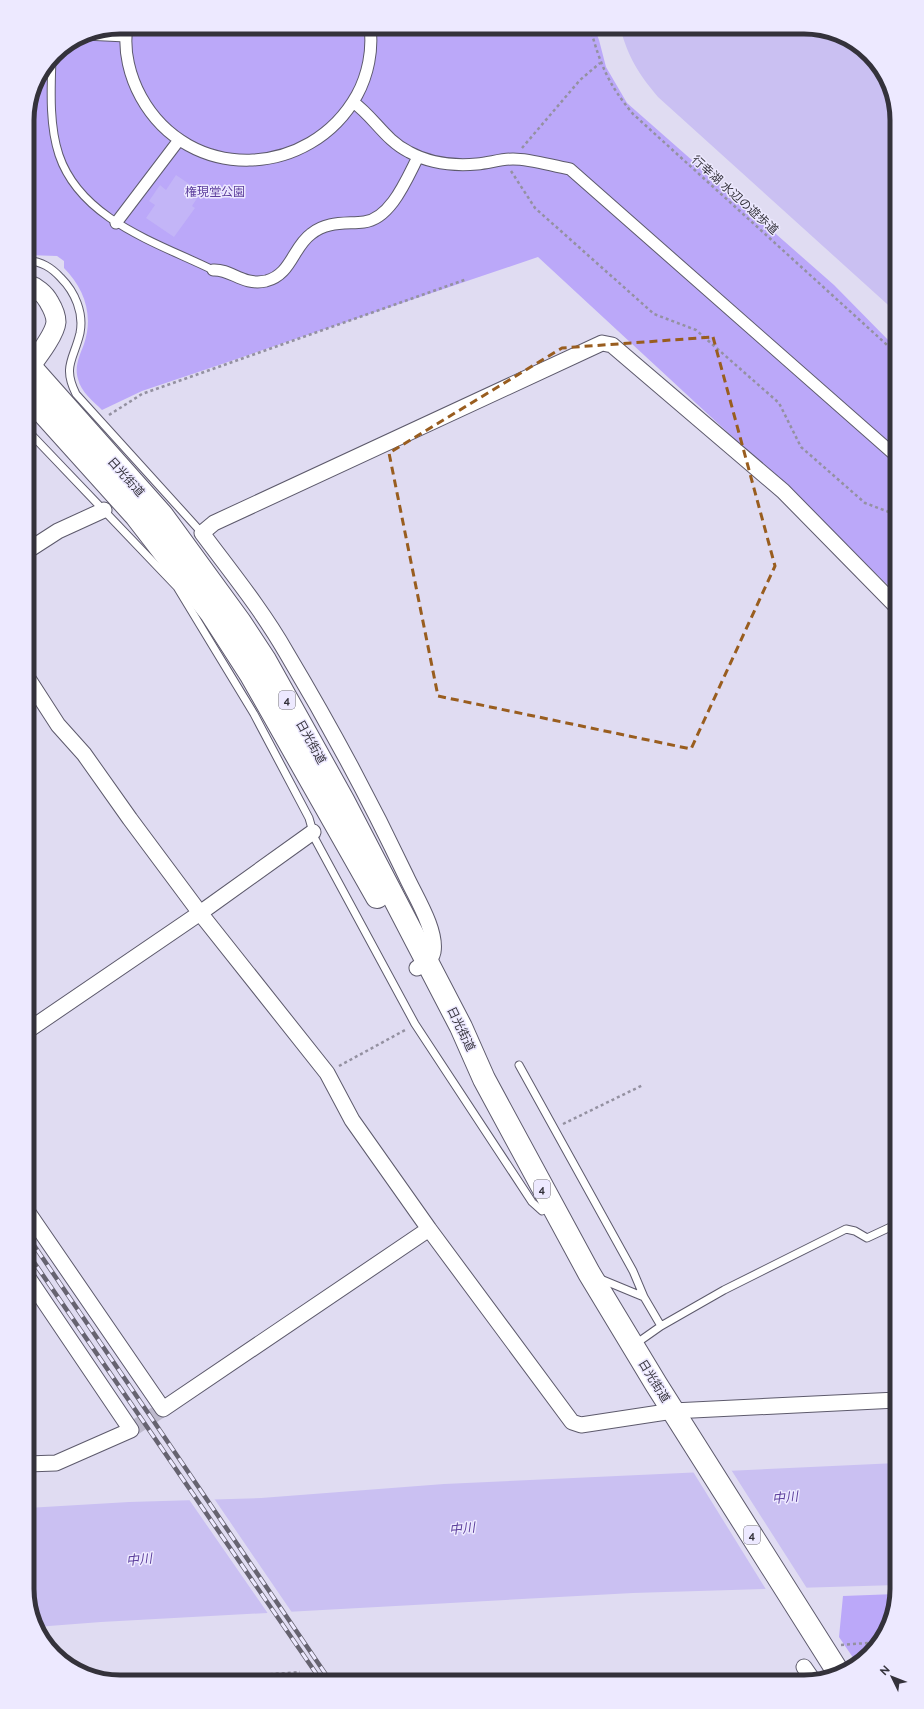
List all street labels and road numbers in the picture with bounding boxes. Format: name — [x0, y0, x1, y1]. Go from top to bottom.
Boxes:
street label: 行幸湖 水辺の遊歩道 — [689, 153, 781, 237]
street label: 日光街道 — [105, 454, 147, 500]
road number: 4 — [279, 691, 295, 709]
street label: 日光街道 — [293, 718, 329, 766]
street label: 日光街道 — [444, 1004, 478, 1054]
road number: 4 — [534, 1180, 550, 1198]
street label: 日光街道 — [635, 1357, 673, 1405]
road number: 4 — [744, 1526, 760, 1544]

